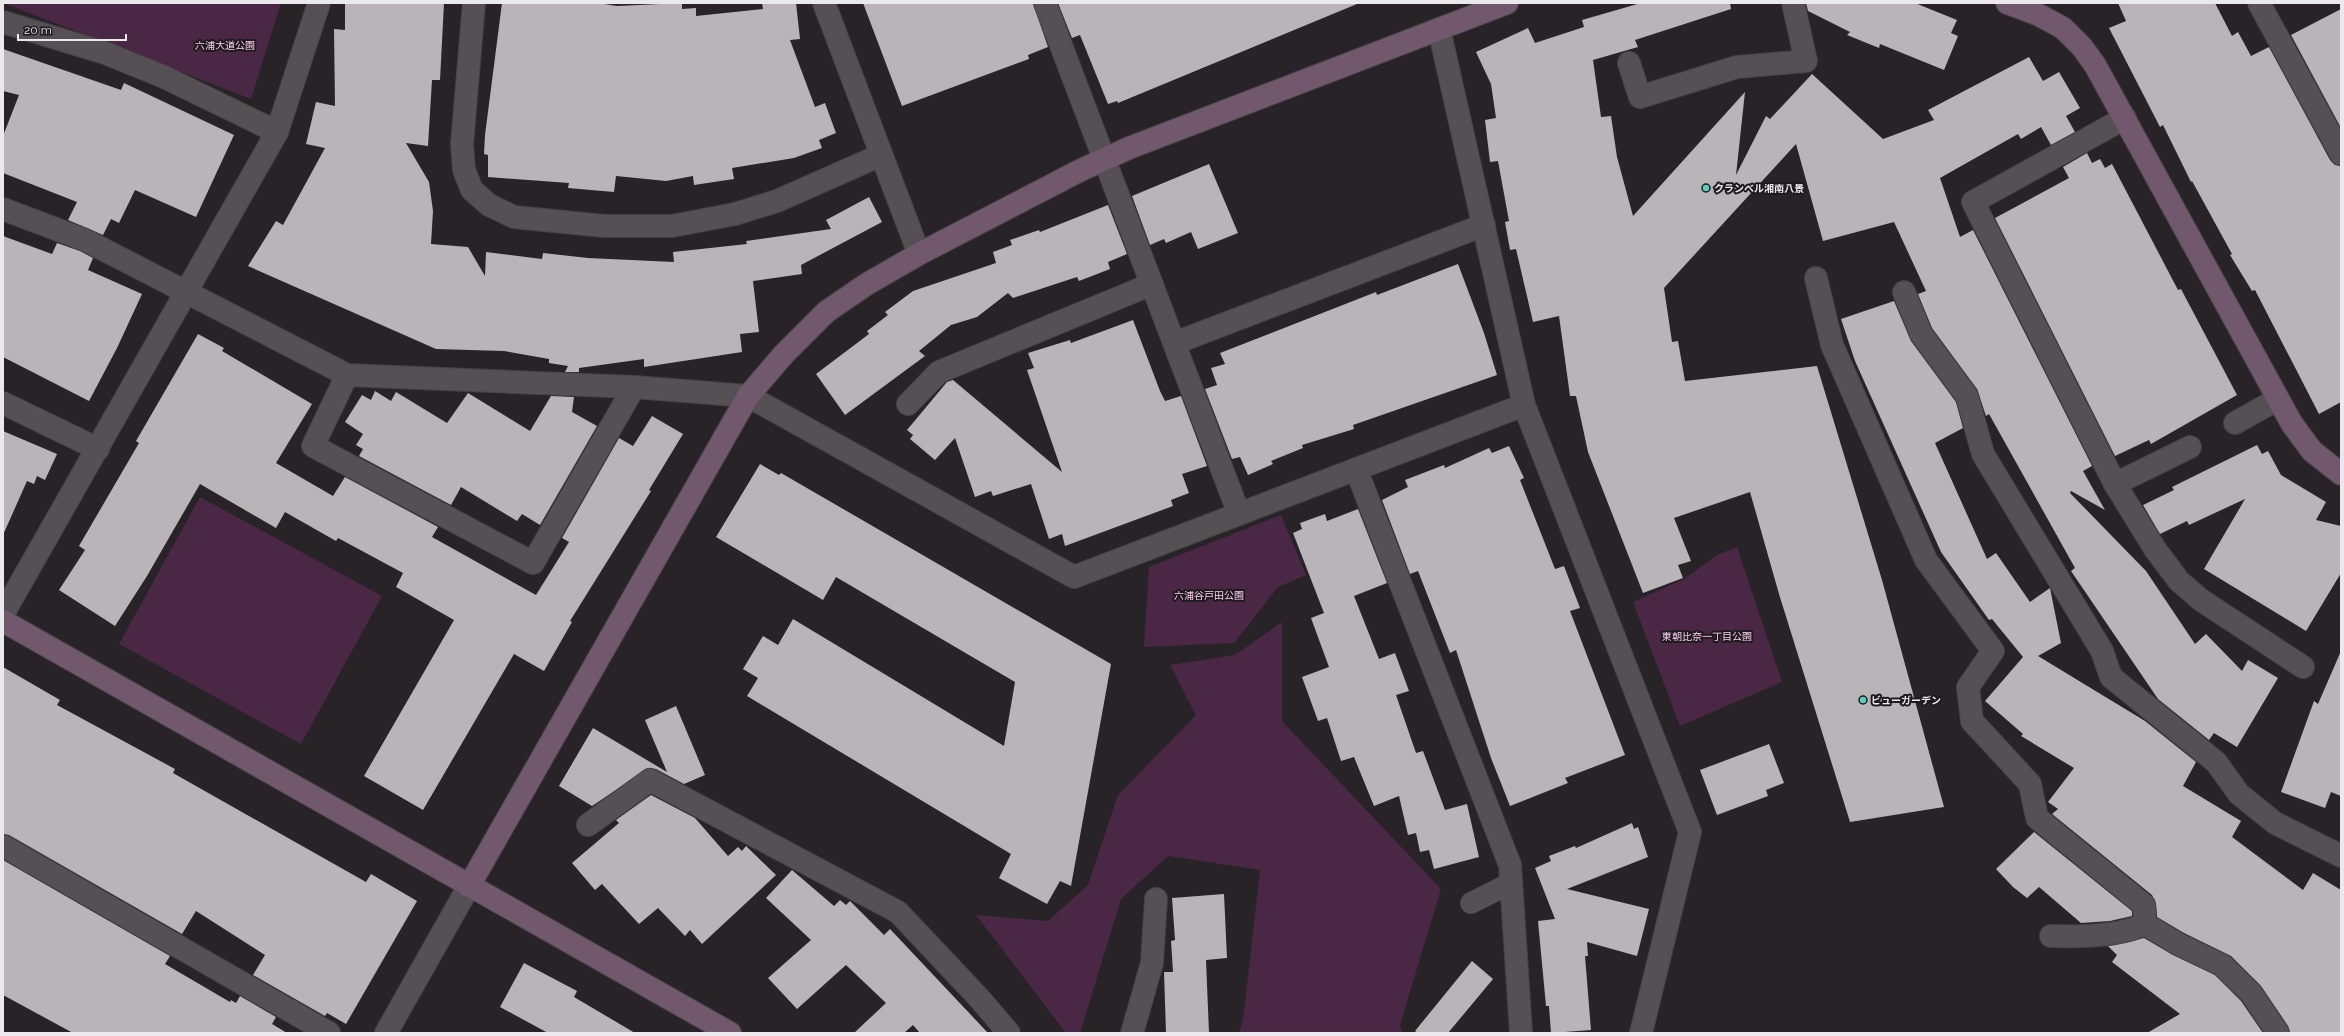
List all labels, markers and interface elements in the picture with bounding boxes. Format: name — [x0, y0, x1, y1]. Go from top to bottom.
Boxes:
scale bar — [18, 16, 126, 42]
text: 20 m — [24, 23, 52, 37]
park label: 六浦大道公園 — [195, 40, 255, 51]
marker: クランベル湘南八景 — [1701, 183, 1711, 193]
place label: クランベル湘南八景 — [1714, 183, 1804, 194]
park label: 六浦谷戸田公園 — [1174, 590, 1244, 601]
park label: 東朝比奈一丁目公園 — [1662, 631, 1752, 642]
marker: ビューガーデン — [1858, 695, 1868, 705]
place label: ビューガーデン — [1871, 695, 1941, 706]

